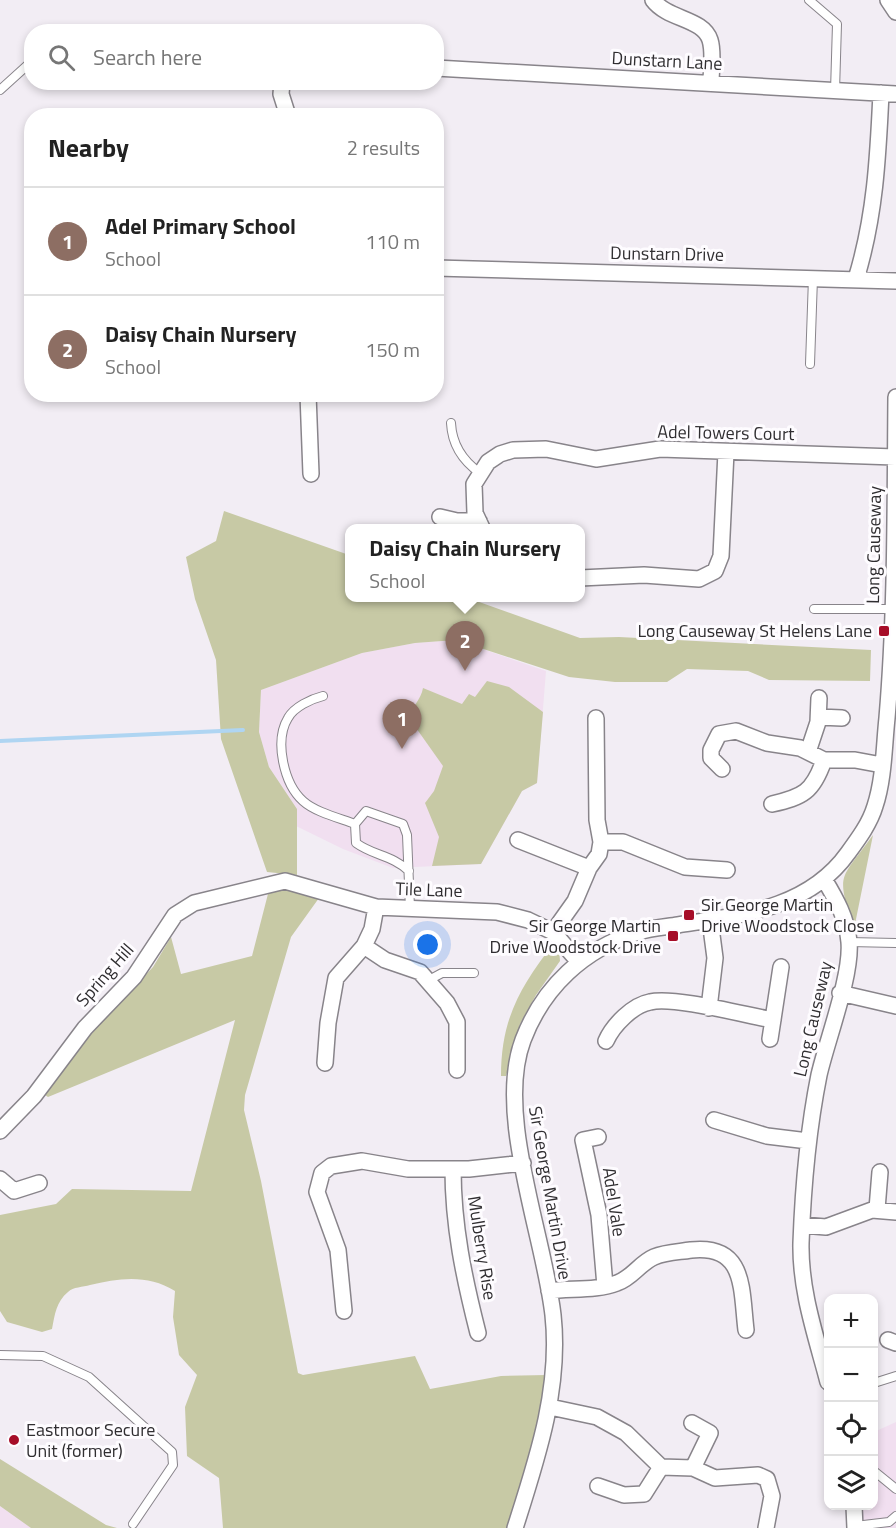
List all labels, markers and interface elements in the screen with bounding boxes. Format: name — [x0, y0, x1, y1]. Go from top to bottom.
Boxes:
search box — [24, 24, 444, 90]
text: Search here — [93, 40, 202, 74]
icon: search — [45, 41, 78, 74]
street label: Dunstarn Lane — [611, 44, 723, 77]
text: Nearby — [48, 128, 129, 167]
text: 2 results — [347, 132, 420, 163]
text: Adel Primary School — [105, 209, 296, 243]
text: 1 — [62, 226, 73, 257]
text: 110 m — [365, 226, 420, 257]
street label: Dunstarn Drive — [610, 239, 724, 268]
text: School — [105, 243, 161, 274]
text: Daisy Chain Nursery — [105, 317, 296, 351]
text: 2 — [62, 334, 73, 365]
text: 150 m — [365, 334, 420, 365]
text: School — [105, 351, 161, 382]
street label: Adel Towers Court — [657, 418, 795, 447]
street label: Long Causeway — [859, 486, 888, 604]
popup — [345, 524, 585, 602]
text: Daisy Chain Nursery — [369, 531, 561, 565]
text: School — [369, 565, 425, 596]
place label: Long Causeway St Helens Lane — [637, 617, 872, 644]
pin: 2 — [446, 622, 484, 671]
marker: Long Causeway St Helens Lane — [877, 624, 891, 638]
pin: 1 — [382, 700, 422, 749]
street label: Tile Lane — [395, 875, 463, 904]
place label: Sir George Martin Drive Woodstock Close — [701, 891, 874, 939]
marker: Sir George Martin Drive Woodstock Close — [682, 908, 696, 922]
place label: Sir George Martin Drive Woodstock Drive — [490, 912, 661, 960]
marker: Sir George Martin Drive Woodstock Drive — [666, 929, 680, 943]
your location — [413, 930, 442, 959]
street label: Spring Hill — [69, 937, 140, 1012]
street label: Long Causeway — [786, 958, 839, 1079]
street label: Sir George Martin Drive — [522, 1104, 579, 1282]
street label: Adel Vale — [596, 1165, 633, 1238]
street label: Mulberry Rise — [461, 1194, 504, 1302]
map controls — [824, 1294, 878, 1510]
button: + — [824, 1294, 878, 1348]
button: − — [824, 1348, 878, 1402]
button: locate — [824, 1402, 878, 1456]
place label: Eastmoor Secure Unit (former) — [26, 1416, 155, 1464]
marker: Eastmoor Secure Unit (former) — [7, 1433, 21, 1447]
button: layers — [824, 1456, 878, 1510]

